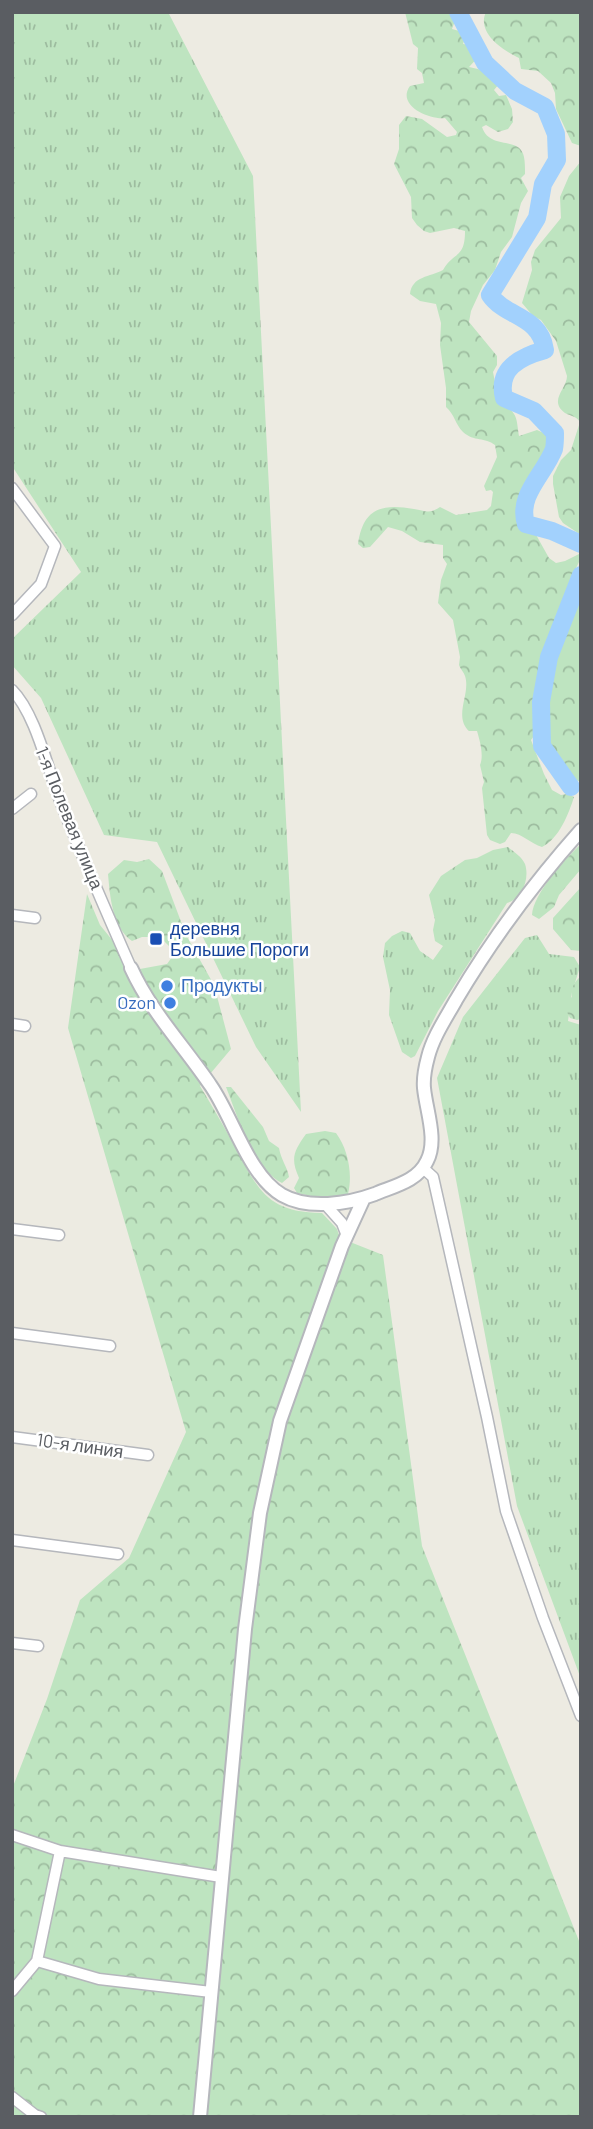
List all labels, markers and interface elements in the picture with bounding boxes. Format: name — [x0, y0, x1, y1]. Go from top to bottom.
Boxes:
street label: 1-я Полевая улица — [31, 743, 109, 893]
place label: деревня Большие Пороги — [170, 917, 309, 960]
marker: деревня Большие Пороги — [148, 931, 164, 947]
place label: Продукты — [181, 974, 262, 996]
marker: Продукты — [159, 978, 175, 994]
place label: Ozon — [117, 991, 156, 1013]
marker: Ozon — [162, 995, 178, 1011]
street label: 10-я линия — [35, 1428, 125, 1462]

